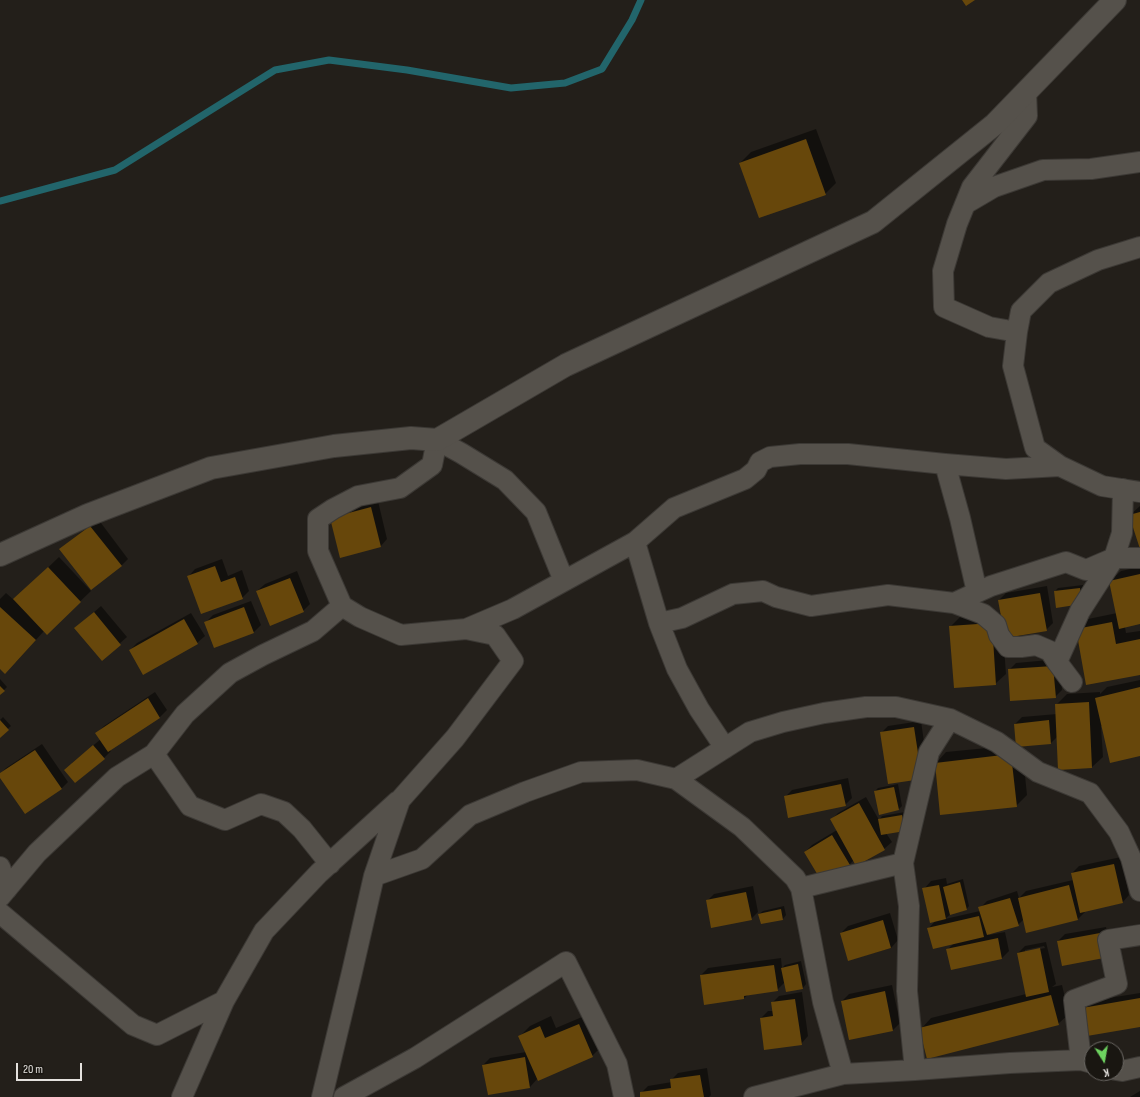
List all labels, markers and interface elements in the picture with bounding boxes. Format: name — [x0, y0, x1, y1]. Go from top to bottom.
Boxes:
north arrow — [1084, 1041, 1124, 1081]
scale bar — [18, 1055, 84, 1081]
text: 20 m — [23, 1062, 43, 1077]
text: K — [1102, 1065, 1110, 1079]

